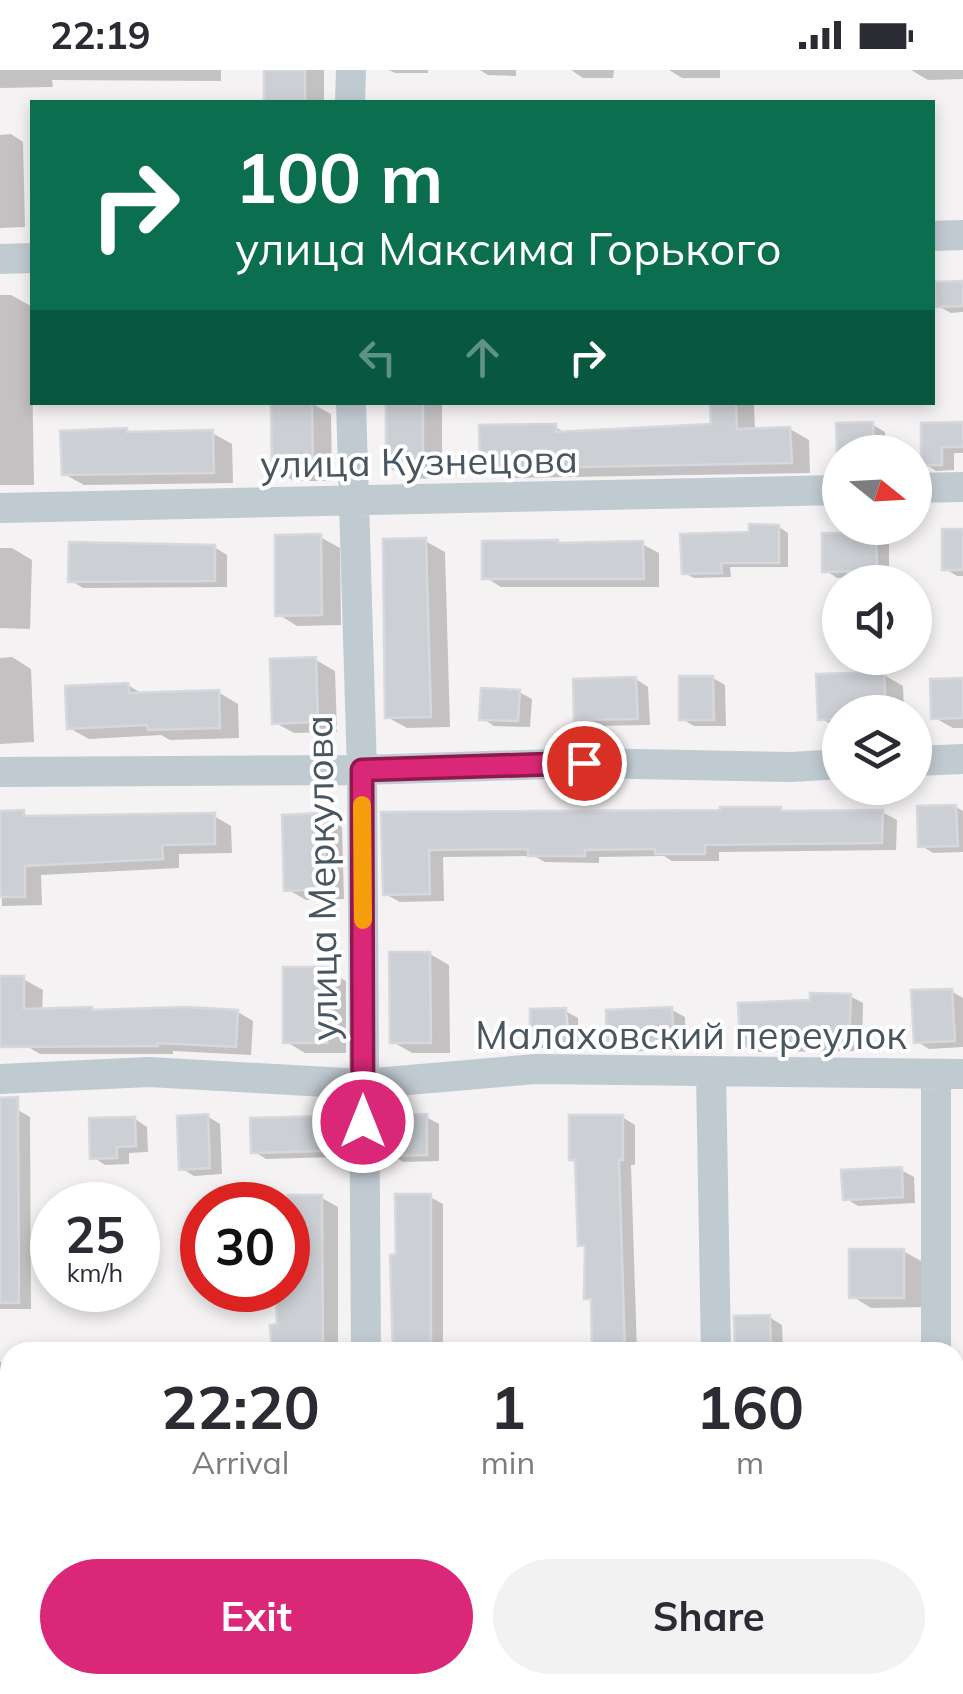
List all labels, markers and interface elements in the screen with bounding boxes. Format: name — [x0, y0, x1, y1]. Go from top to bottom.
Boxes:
text: 22:19 — [50, 11, 151, 59]
text: 100 m — [235, 133, 443, 221]
icon: right — [70, 140, 200, 270]
text: улица Максима Горького — [235, 220, 782, 276]
icon: left — [350, 330, 405, 385]
icon: ahead — [455, 330, 510, 385]
icon: right — [560, 330, 615, 385]
street label: улица Кузнецова — [260, 434, 578, 488]
north arrow — [822, 435, 932, 545]
map controls — [822, 435, 932, 805]
button: sound — [822, 565, 932, 675]
button: layers — [822, 695, 932, 805]
street label: улица Меркулова — [294, 715, 348, 1041]
pin — [542, 721, 627, 806]
icon: arrive — [557, 736, 612, 791]
street label: Малаховский переулок — [475, 1011, 907, 1059]
position arrow — [311, 1070, 415, 1174]
speed limit sign: 30 — [180, 1182, 310, 1312]
text: 25 — [65, 1203, 125, 1266]
text: km/h — [67, 1257, 123, 1288]
text: 22:20 — [161, 1369, 320, 1444]
text: 1 — [490, 1369, 526, 1444]
text: 160 — [696, 1369, 804, 1444]
text: Arrival — [191, 1442, 289, 1482]
text: min — [481, 1442, 535, 1482]
text: m — [736, 1442, 764, 1482]
button: Exit — [40, 1559, 473, 1674]
button: Share — [493, 1559, 925, 1674]

